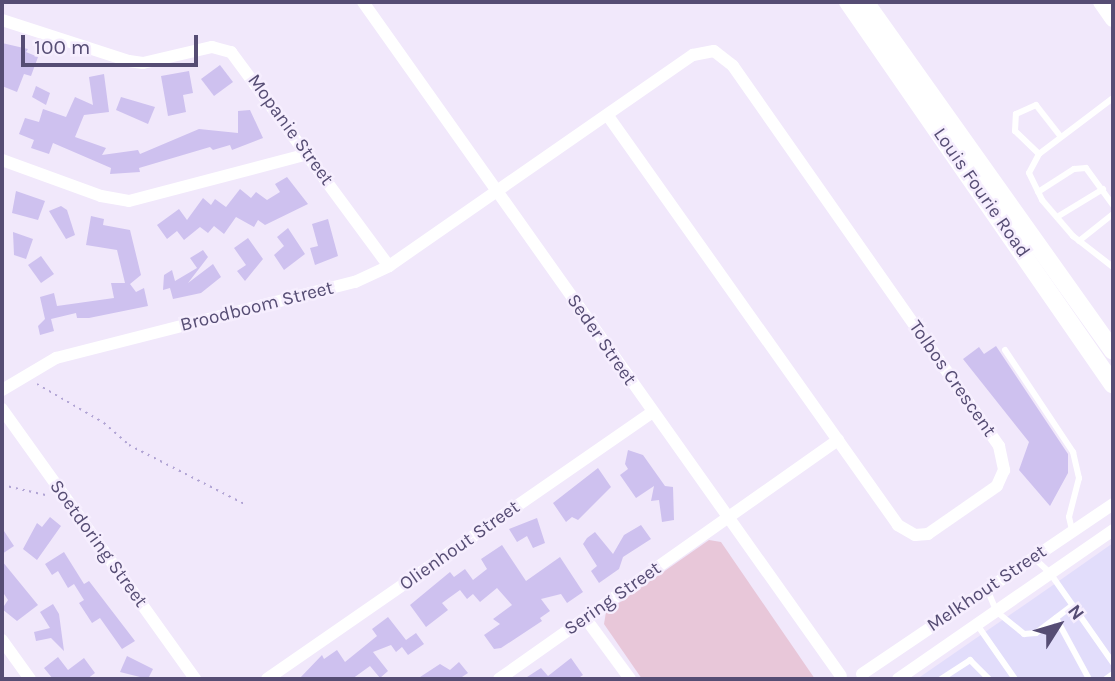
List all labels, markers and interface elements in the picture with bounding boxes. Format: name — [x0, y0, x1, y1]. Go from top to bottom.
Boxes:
scale bar — [24, 21, 201, 65]
text: 100 m — [34, 35, 91, 59]
street label: Mopanie Street — [242, 70, 338, 190]
street label: Louis Fourie Road — [928, 124, 1034, 262]
street label: Broodboom Street — [178, 277, 336, 337]
street label: Seder Street — [561, 290, 641, 390]
street label: Tolbos Crescent — [904, 317, 1000, 441]
street label: Soetdoring Street — [44, 476, 152, 612]
street label: Olienhout Street — [395, 496, 525, 596]
street label: Melkhout Street — [923, 541, 1051, 637]
street label: Sering Street — [560, 557, 666, 641]
north arrow — [1024, 590, 1094, 660]
text: N — [1063, 600, 1089, 624]

